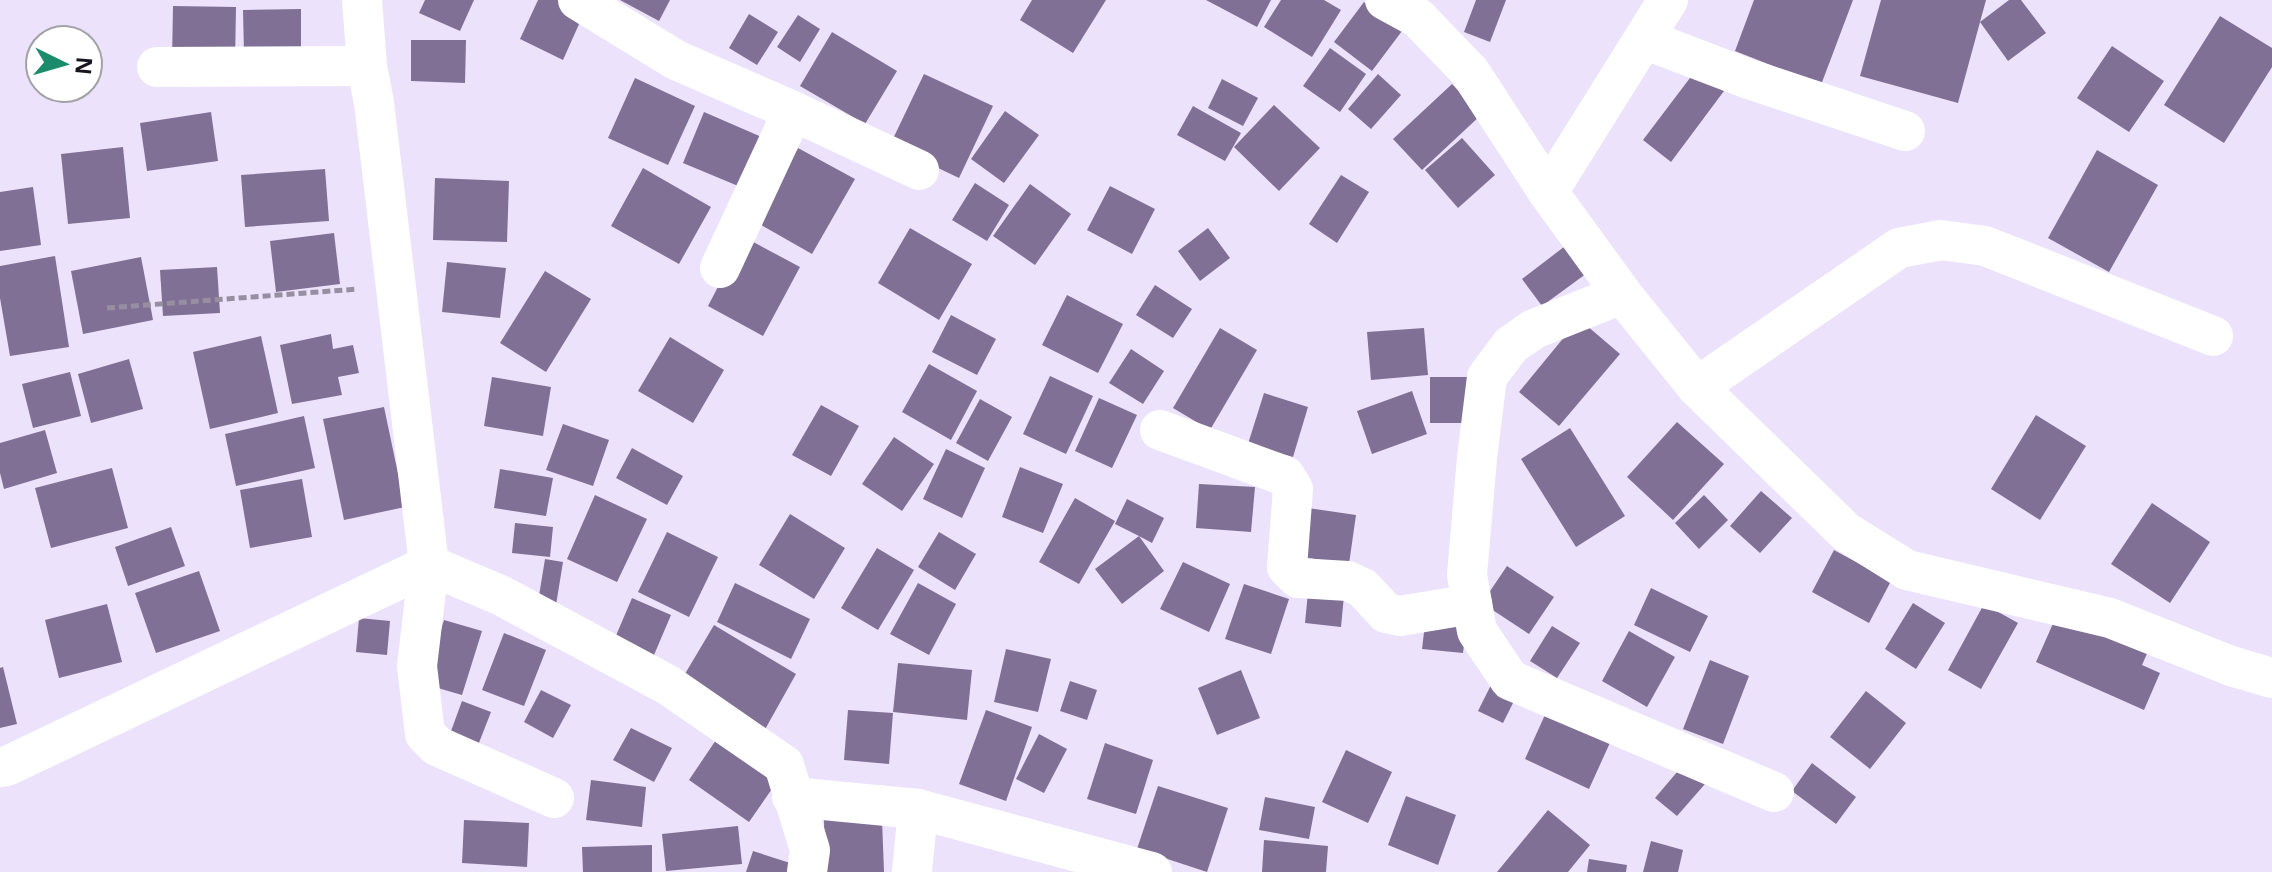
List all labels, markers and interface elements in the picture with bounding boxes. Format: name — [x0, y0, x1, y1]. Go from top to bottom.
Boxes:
north arrow — [24, 24, 104, 104]
text: N — [69, 56, 101, 76]

